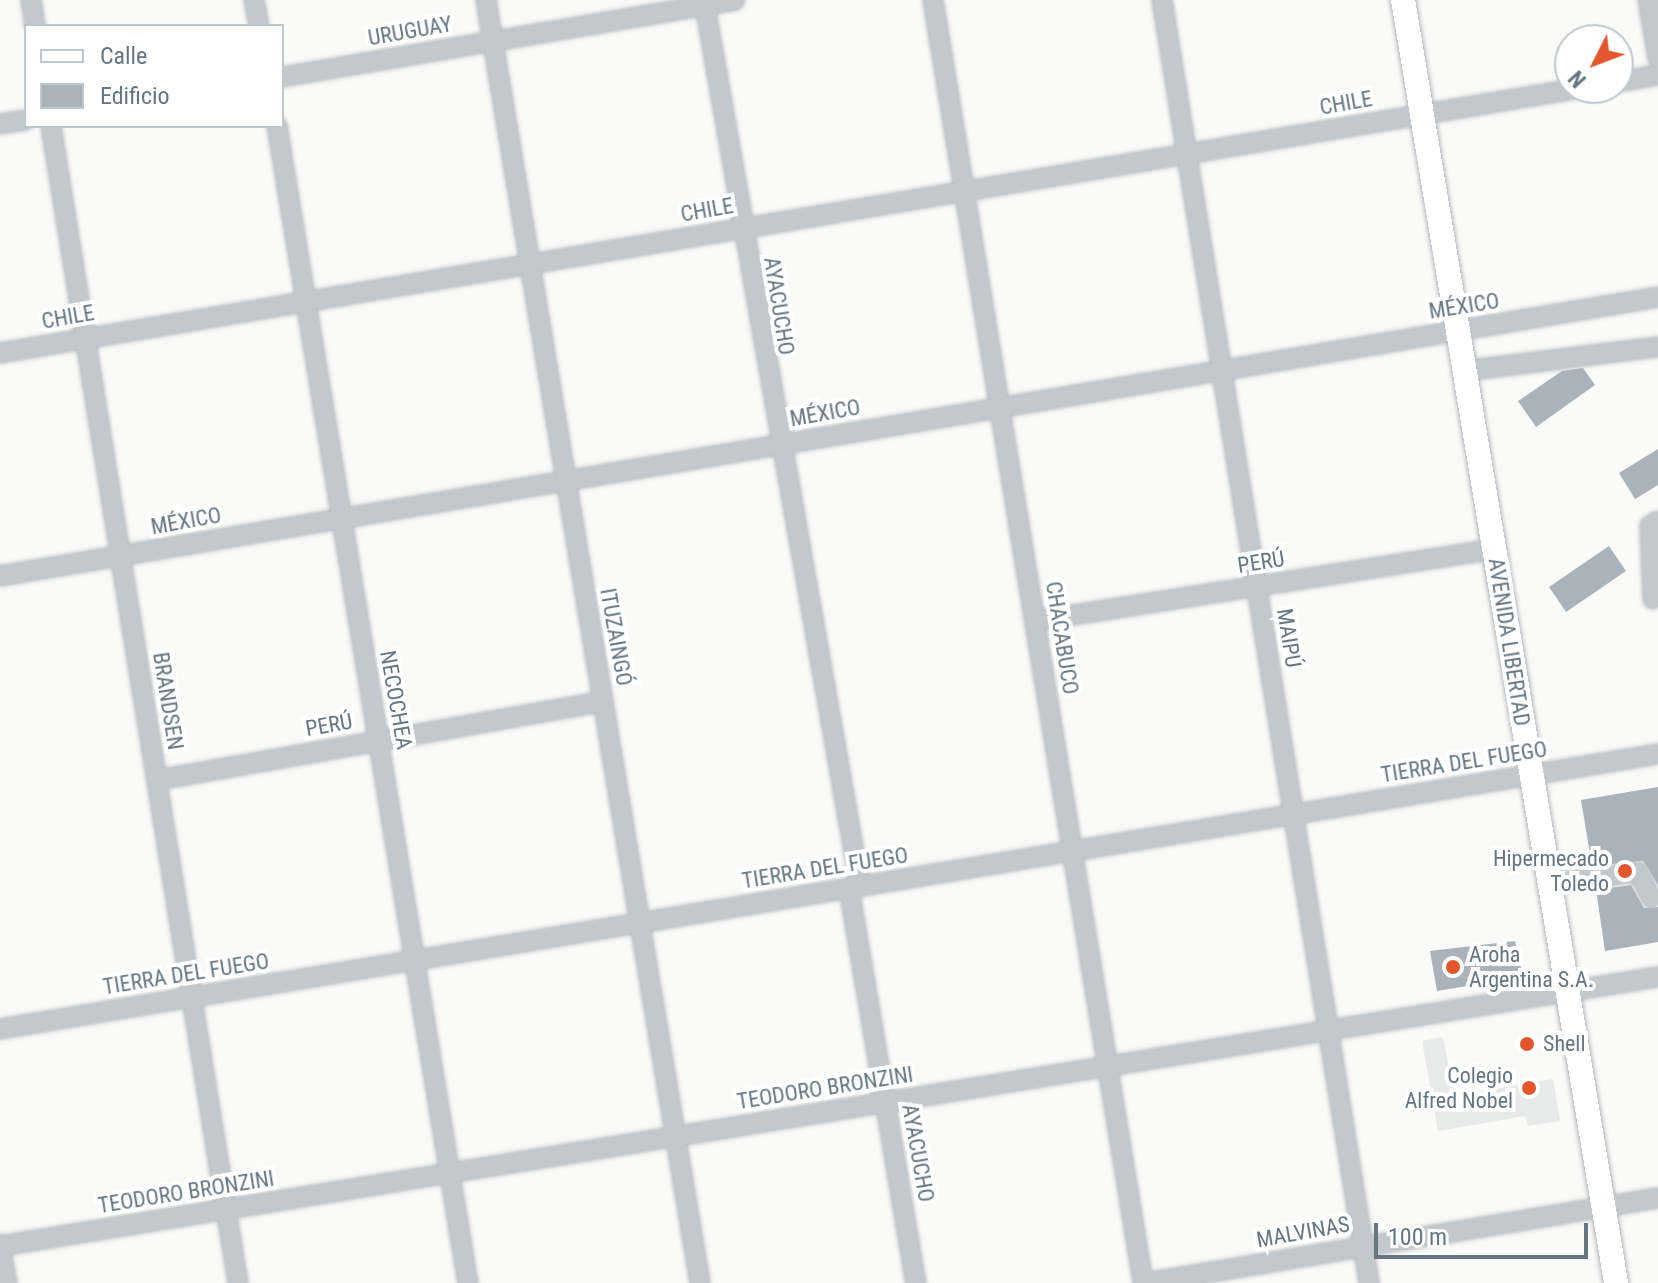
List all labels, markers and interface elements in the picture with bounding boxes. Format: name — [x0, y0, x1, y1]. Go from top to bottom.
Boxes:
street label: URUGUAY — [366, 11, 454, 51]
legend — [24, 24, 284, 128]
north arrow — [1554, 24, 1634, 104]
text: Calle — [100, 42, 147, 70]
text: N — [1563, 66, 1591, 92]
text: Edificio — [100, 82, 170, 110]
street label: CHILE — [1318, 85, 1374, 121]
street label: CHILE — [679, 192, 735, 228]
street label: AYACUCHO — [758, 255, 800, 357]
street label: MÉXICO — [1427, 287, 1501, 325]
street label: CHILE — [40, 299, 96, 335]
street label: MÉXICO — [788, 394, 862, 432]
street label: MÉXICO — [149, 502, 223, 540]
street label: PERÚ — [1236, 545, 1286, 579]
street label: AVENIDA LIBERTAD — [1483, 556, 1535, 728]
street label: CHACABUCO — [1040, 580, 1084, 696]
street label: ITUZAINGÓ — [594, 586, 638, 688]
street label: MAIPÚ — [1271, 607, 1307, 669]
street label: NECOCHEA — [374, 648, 418, 752]
street label: BRANDSEN — [147, 650, 189, 752]
street label: PERÚ — [303, 708, 355, 742]
street label: TIERRA DEL FUEGO — [1379, 736, 1549, 788]
street label: TIERRA DEL FUEGO — [740, 842, 910, 894]
place label: Hipermecado Toledo — [1493, 845, 1609, 896]
marker: Hipermecado Toledo — [1616, 862, 1634, 880]
place label: Aroha Argentina S.A. — [1469, 941, 1594, 992]
street label: TIERRA DEL FUEGO — [101, 948, 271, 1000]
marker: Aroha Argentina S.A. — [1444, 958, 1462, 976]
place label: Shell — [1543, 1031, 1585, 1057]
marker: Shell — [1518, 1035, 1536, 1053]
street label: TEODORO BRONZINI — [735, 1061, 915, 1115]
place label: Colegio Alfred Nobel — [1405, 1062, 1513, 1114]
marker: Colegio Alfred Nobel — [1520, 1079, 1538, 1097]
street label: AYACUCHO — [896, 1102, 940, 1204]
street label: TEODORO BRONZINI — [96, 1165, 276, 1219]
scale bar — [1378, 1207, 1592, 1257]
street label: MALVINAS — [1255, 1211, 1351, 1253]
text: 100 m — [1388, 1223, 1447, 1251]

